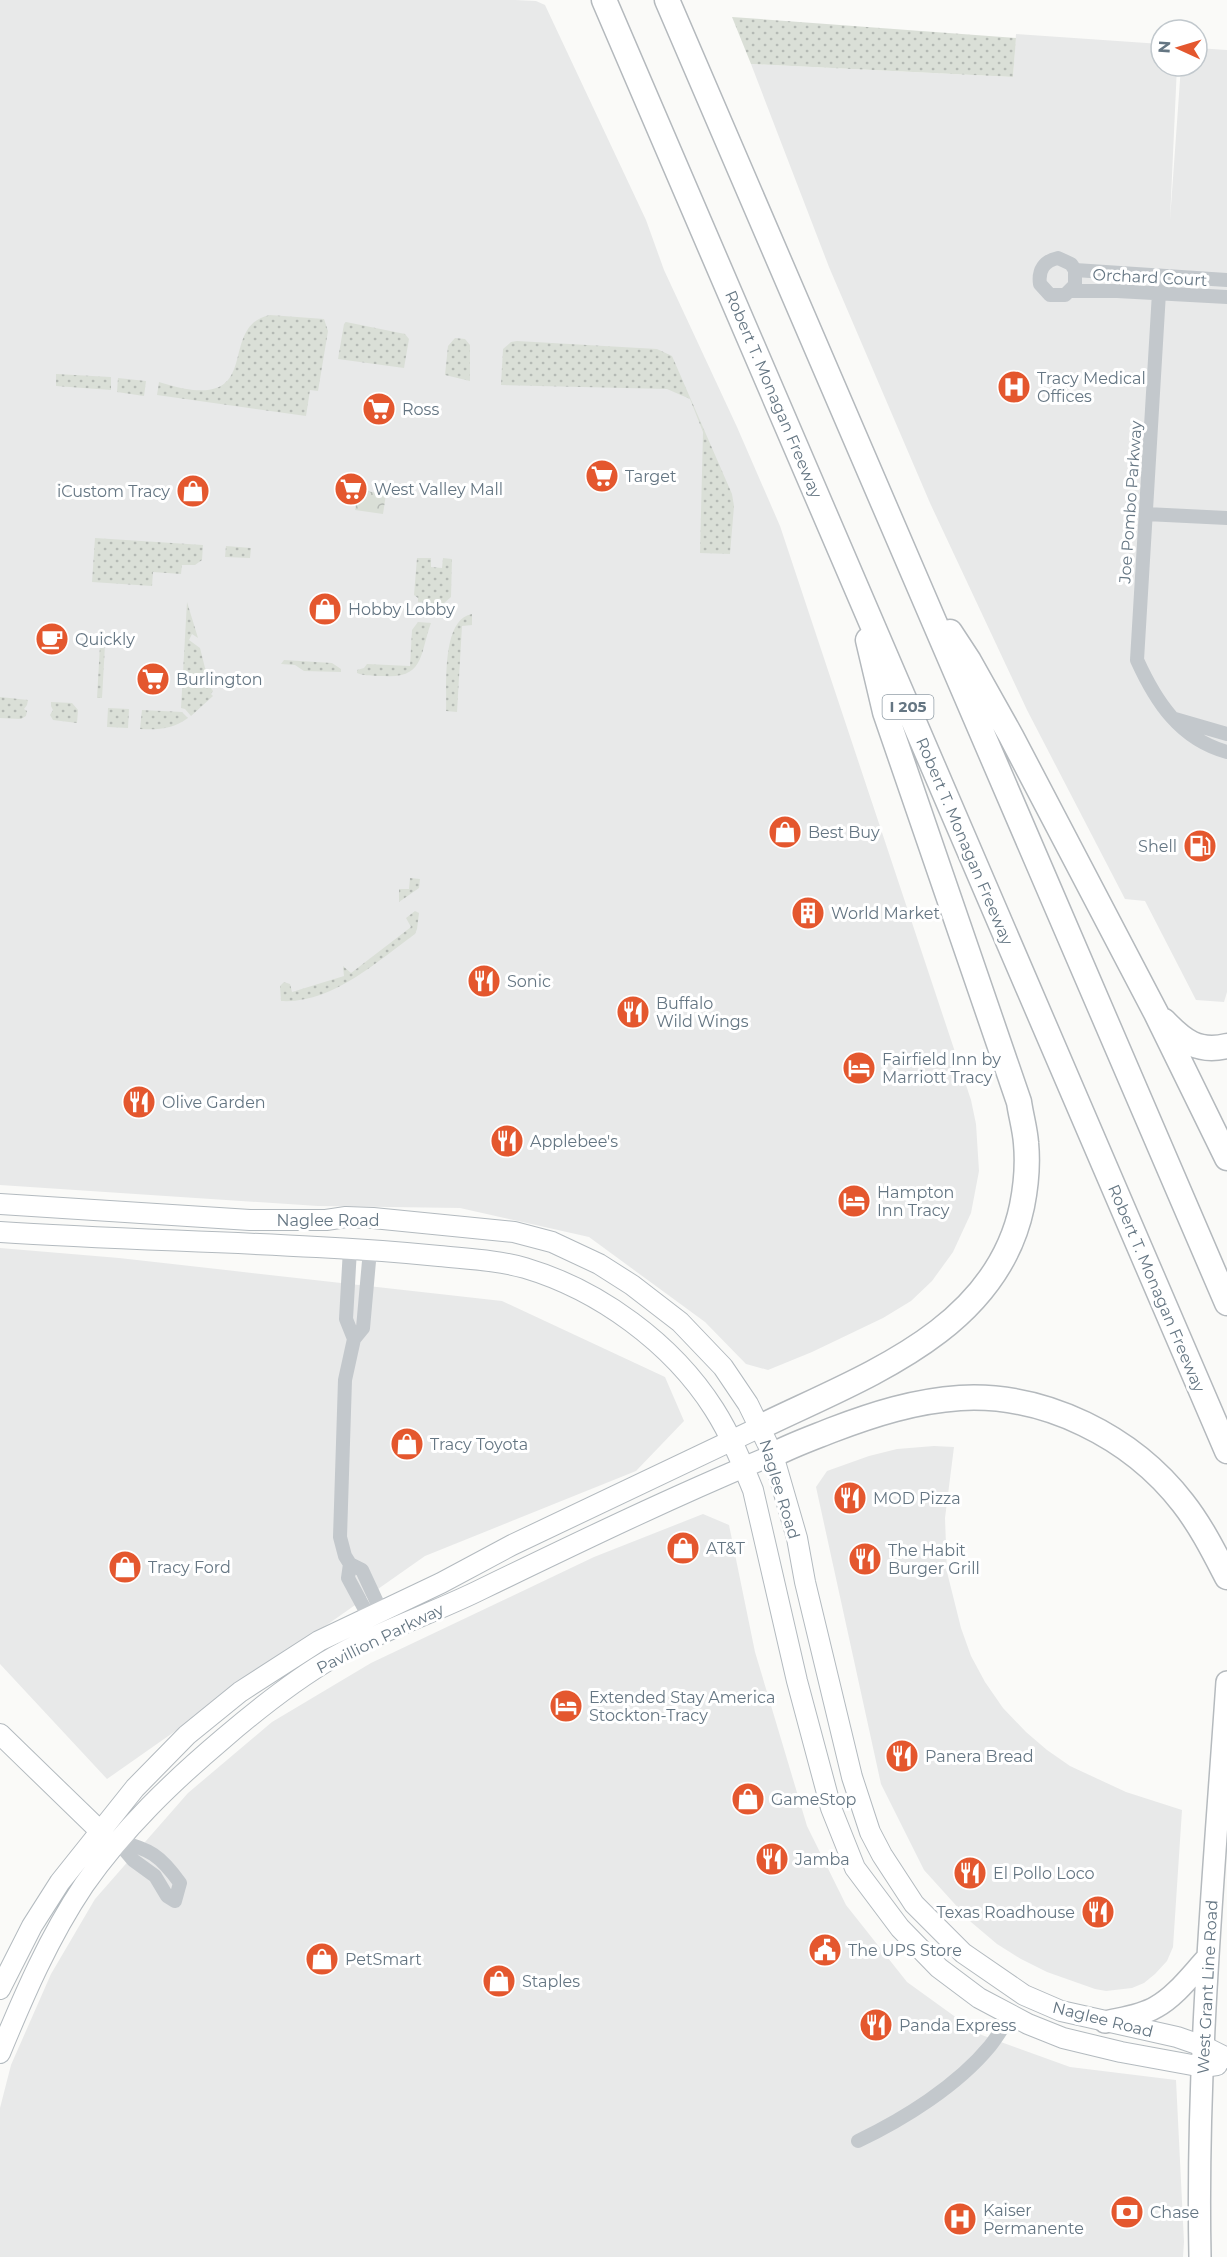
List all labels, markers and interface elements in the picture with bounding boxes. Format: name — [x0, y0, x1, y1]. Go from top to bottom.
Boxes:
north arrow — [1149, 18, 1209, 78]
text: N — [1155, 40, 1174, 54]
street label: Orchard Court — [1092, 265, 1208, 290]
street label: Robert T. Monagan Freeway — [721, 288, 826, 501]
hospital icon: Tracy Medical Offices — [996, 369, 1032, 405]
place label: Tracy Medical Offices — [1037, 369, 1146, 406]
supermarket icon: Ross — [361, 391, 397, 427]
place label: Ross — [402, 400, 439, 419]
street label: Joe Pombo Parkway — [1115, 420, 1146, 585]
supermarket icon: Target — [584, 458, 620, 494]
place label: Target — [625, 467, 677, 486]
supermarket icon: West Valley Mall — [333, 471, 369, 507]
shop icon: iCustom Tracy — [175, 473, 211, 509]
place label: West Valley Mall — [374, 480, 503, 499]
place label: iCustom Tracy — [57, 482, 170, 501]
shop icon: Hobby Lobby — [307, 591, 343, 627]
place label: Hobby Lobby — [348, 600, 455, 619]
cafe icon: Quickly — [34, 621, 70, 657]
place label: Quickly — [75, 630, 135, 649]
supermarket icon: Burlington — [135, 661, 171, 697]
place label: Burlington — [176, 670, 263, 689]
road number: I 205 — [882, 695, 934, 719]
street label: Robert T. Monagan Freeway — [912, 735, 1017, 948]
shop icon: Best Buy — [767, 814, 803, 850]
place label: Best Buy — [808, 823, 880, 842]
fuel station icon: Shell — [1182, 828, 1218, 864]
place label: Shell — [1138, 837, 1177, 856]
building icon: World Market — [790, 895, 826, 931]
place label: World Market — [831, 904, 940, 923]
restaurant icon: Sonic — [466, 963, 502, 999]
place label: Sonic — [507, 972, 551, 991]
restaurant icon: Buffalo Wild Wings — [615, 994, 651, 1030]
place label: Buffalo Wild Wings — [656, 994, 749, 1031]
hotel icon: Fairfield Inn by Marriott Tracy — [841, 1050, 877, 1086]
place label: Fairfield Inn by Marriott Tracy — [882, 1050, 1001, 1087]
restaurant icon: Olive Garden — [121, 1084, 157, 1120]
place label: Olive Garden — [162, 1093, 266, 1112]
restaurant icon: Applebee's — [489, 1123, 525, 1159]
place label: Applebee's — [530, 1132, 618, 1151]
street label: Robert T. Monagan Freeway — [1104, 1182, 1209, 1395]
hotel icon: Hampton Inn Tracy — [836, 1183, 872, 1219]
place label: Hampton Inn Tracy — [877, 1183, 954, 1220]
street label: Naglee Road — [276, 1211, 380, 1230]
shop icon: Tracy Toyota — [389, 1426, 425, 1462]
place label: Tracy Toyota — [430, 1435, 528, 1454]
street label: Naglee Road — [755, 1437, 804, 1541]
restaurant icon: MOD Pizza — [832, 1480, 868, 1516]
place label: MOD Pizza — [873, 1489, 961, 1508]
shop icon: AT&T — [665, 1530, 701, 1566]
place label: AT&T — [706, 1539, 746, 1558]
restaurant icon: The Habit Burger Grill — [847, 1541, 883, 1577]
place label: The Habit Burger Grill — [888, 1541, 980, 1578]
shop icon: Tracy Ford — [107, 1549, 143, 1585]
place label: Tracy Ford — [148, 1558, 231, 1577]
street label: Pavillion Parkway — [314, 1599, 447, 1677]
hotel icon: Extended Stay America Stockton-Tracy — [548, 1688, 584, 1724]
place label: Extended Stay America Stockton-Tracy — [589, 1688, 775, 1725]
restaurant icon: Panera Bread — [884, 1738, 920, 1774]
place label: Panera Bread — [925, 1747, 1034, 1766]
shop icon: GameStop — [730, 1781, 766, 1817]
place label: GameStop — [771, 1790, 857, 1809]
restaurant icon: Jamba — [754, 1841, 790, 1877]
place label: Jamba — [794, 1850, 850, 1869]
restaurant icon: El Pollo Loco — [952, 1855, 988, 1891]
place label: El Pollo Loco — [993, 1864, 1095, 1883]
restaurant icon: Texas Roadhouse — [1080, 1894, 1116, 1930]
street label: West Grant Line Road — [1193, 1899, 1222, 2075]
place label: Texas Roadhouse — [937, 1903, 1075, 1922]
public building icon: The UPS Store — [807, 1932, 843, 1968]
shop icon: PetSmart — [304, 1941, 340, 1977]
place label: The UPS Store — [848, 1941, 962, 1960]
place label: PetSmart — [345, 1950, 422, 1969]
shop icon: Staples — [481, 1963, 517, 1999]
place label: Staples — [522, 1972, 580, 1991]
street label: Naglee Road — [1051, 1998, 1155, 2041]
restaurant icon: Panda Express — [858, 2007, 894, 2043]
place label: Panda Express — [899, 2016, 1017, 2035]
bank icon: Chase — [1109, 2194, 1145, 2230]
hospital icon: Kaiser Permanente — [942, 2201, 978, 2237]
place label: Kaiser Permanente — [983, 2201, 1084, 2238]
place label: Chase — [1150, 2203, 1199, 2222]

